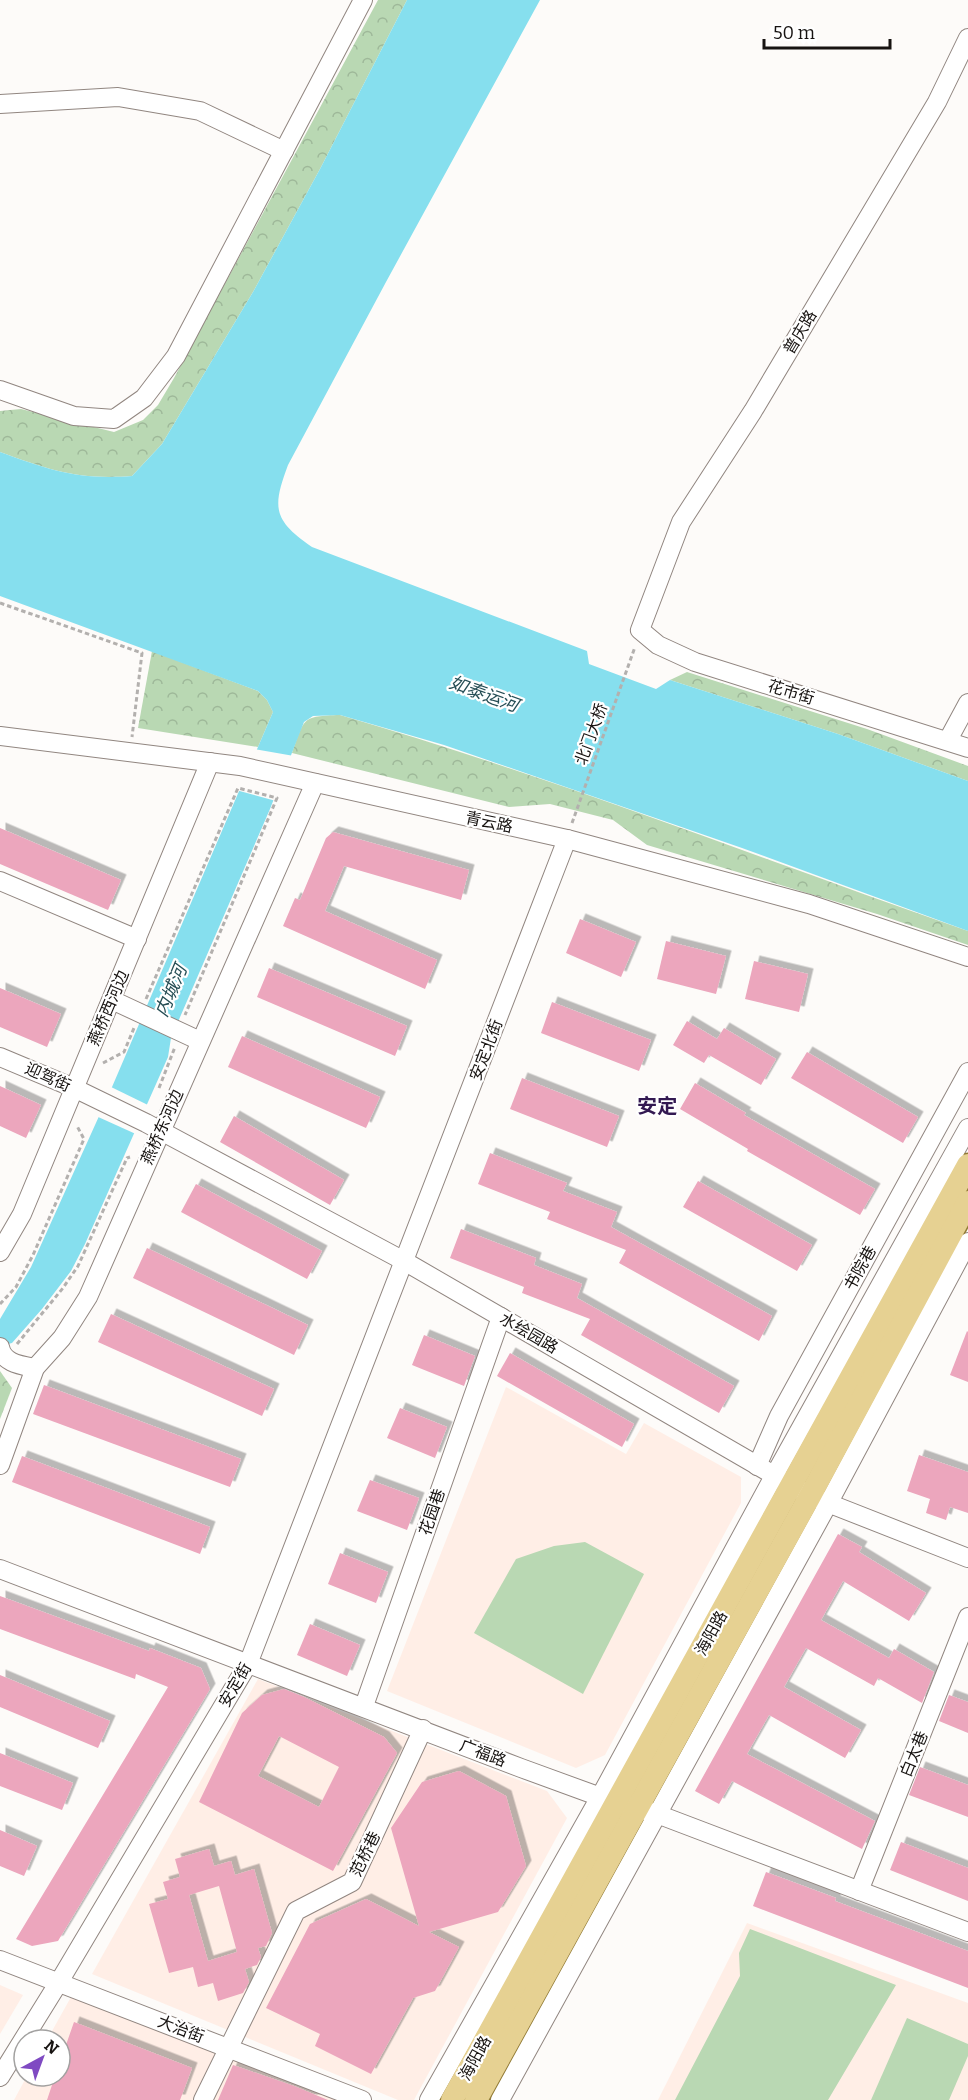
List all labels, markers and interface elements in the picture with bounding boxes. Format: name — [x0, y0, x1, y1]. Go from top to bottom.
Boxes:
scale bar — [764, 12, 890, 50]
text: 50 m — [773, 22, 815, 44]
street label: 普庆路 — [779, 307, 821, 357]
water label: 如泰运河 — [446, 671, 524, 718]
street label: 花市街 — [765, 676, 817, 708]
street label: 北门大桥 — [571, 701, 611, 767]
street label: 青云路 — [464, 808, 514, 836]
water label: 内城河 — [150, 959, 193, 1020]
street label: 燕桥西河边 — [84, 967, 132, 1049]
street label: 安定北街 — [466, 1017, 506, 1083]
street label: 迎驾街 — [22, 1059, 74, 1095]
street label: 燕桥东河边 — [137, 1087, 187, 1167]
district label: 安定 — [637, 1094, 677, 1118]
street label: 书院巷 — [840, 1242, 880, 1294]
street label: 水绘园路 — [497, 1309, 561, 1357]
street label: 花园巷 — [415, 1486, 449, 1538]
street label: 海阳路 — [691, 1607, 731, 1659]
street label: 安定街 — [215, 1659, 255, 1711]
street label: 白太巷 — [896, 1728, 932, 1780]
street label: 广福路 — [457, 1736, 509, 1770]
street label: 范桥巷 — [346, 1828, 384, 1880]
street label: 大治街 — [155, 2012, 207, 2046]
north arrow — [12, 2028, 72, 2088]
street label: 海阳路 — [455, 2032, 495, 2084]
text: N — [41, 2036, 62, 2058]

